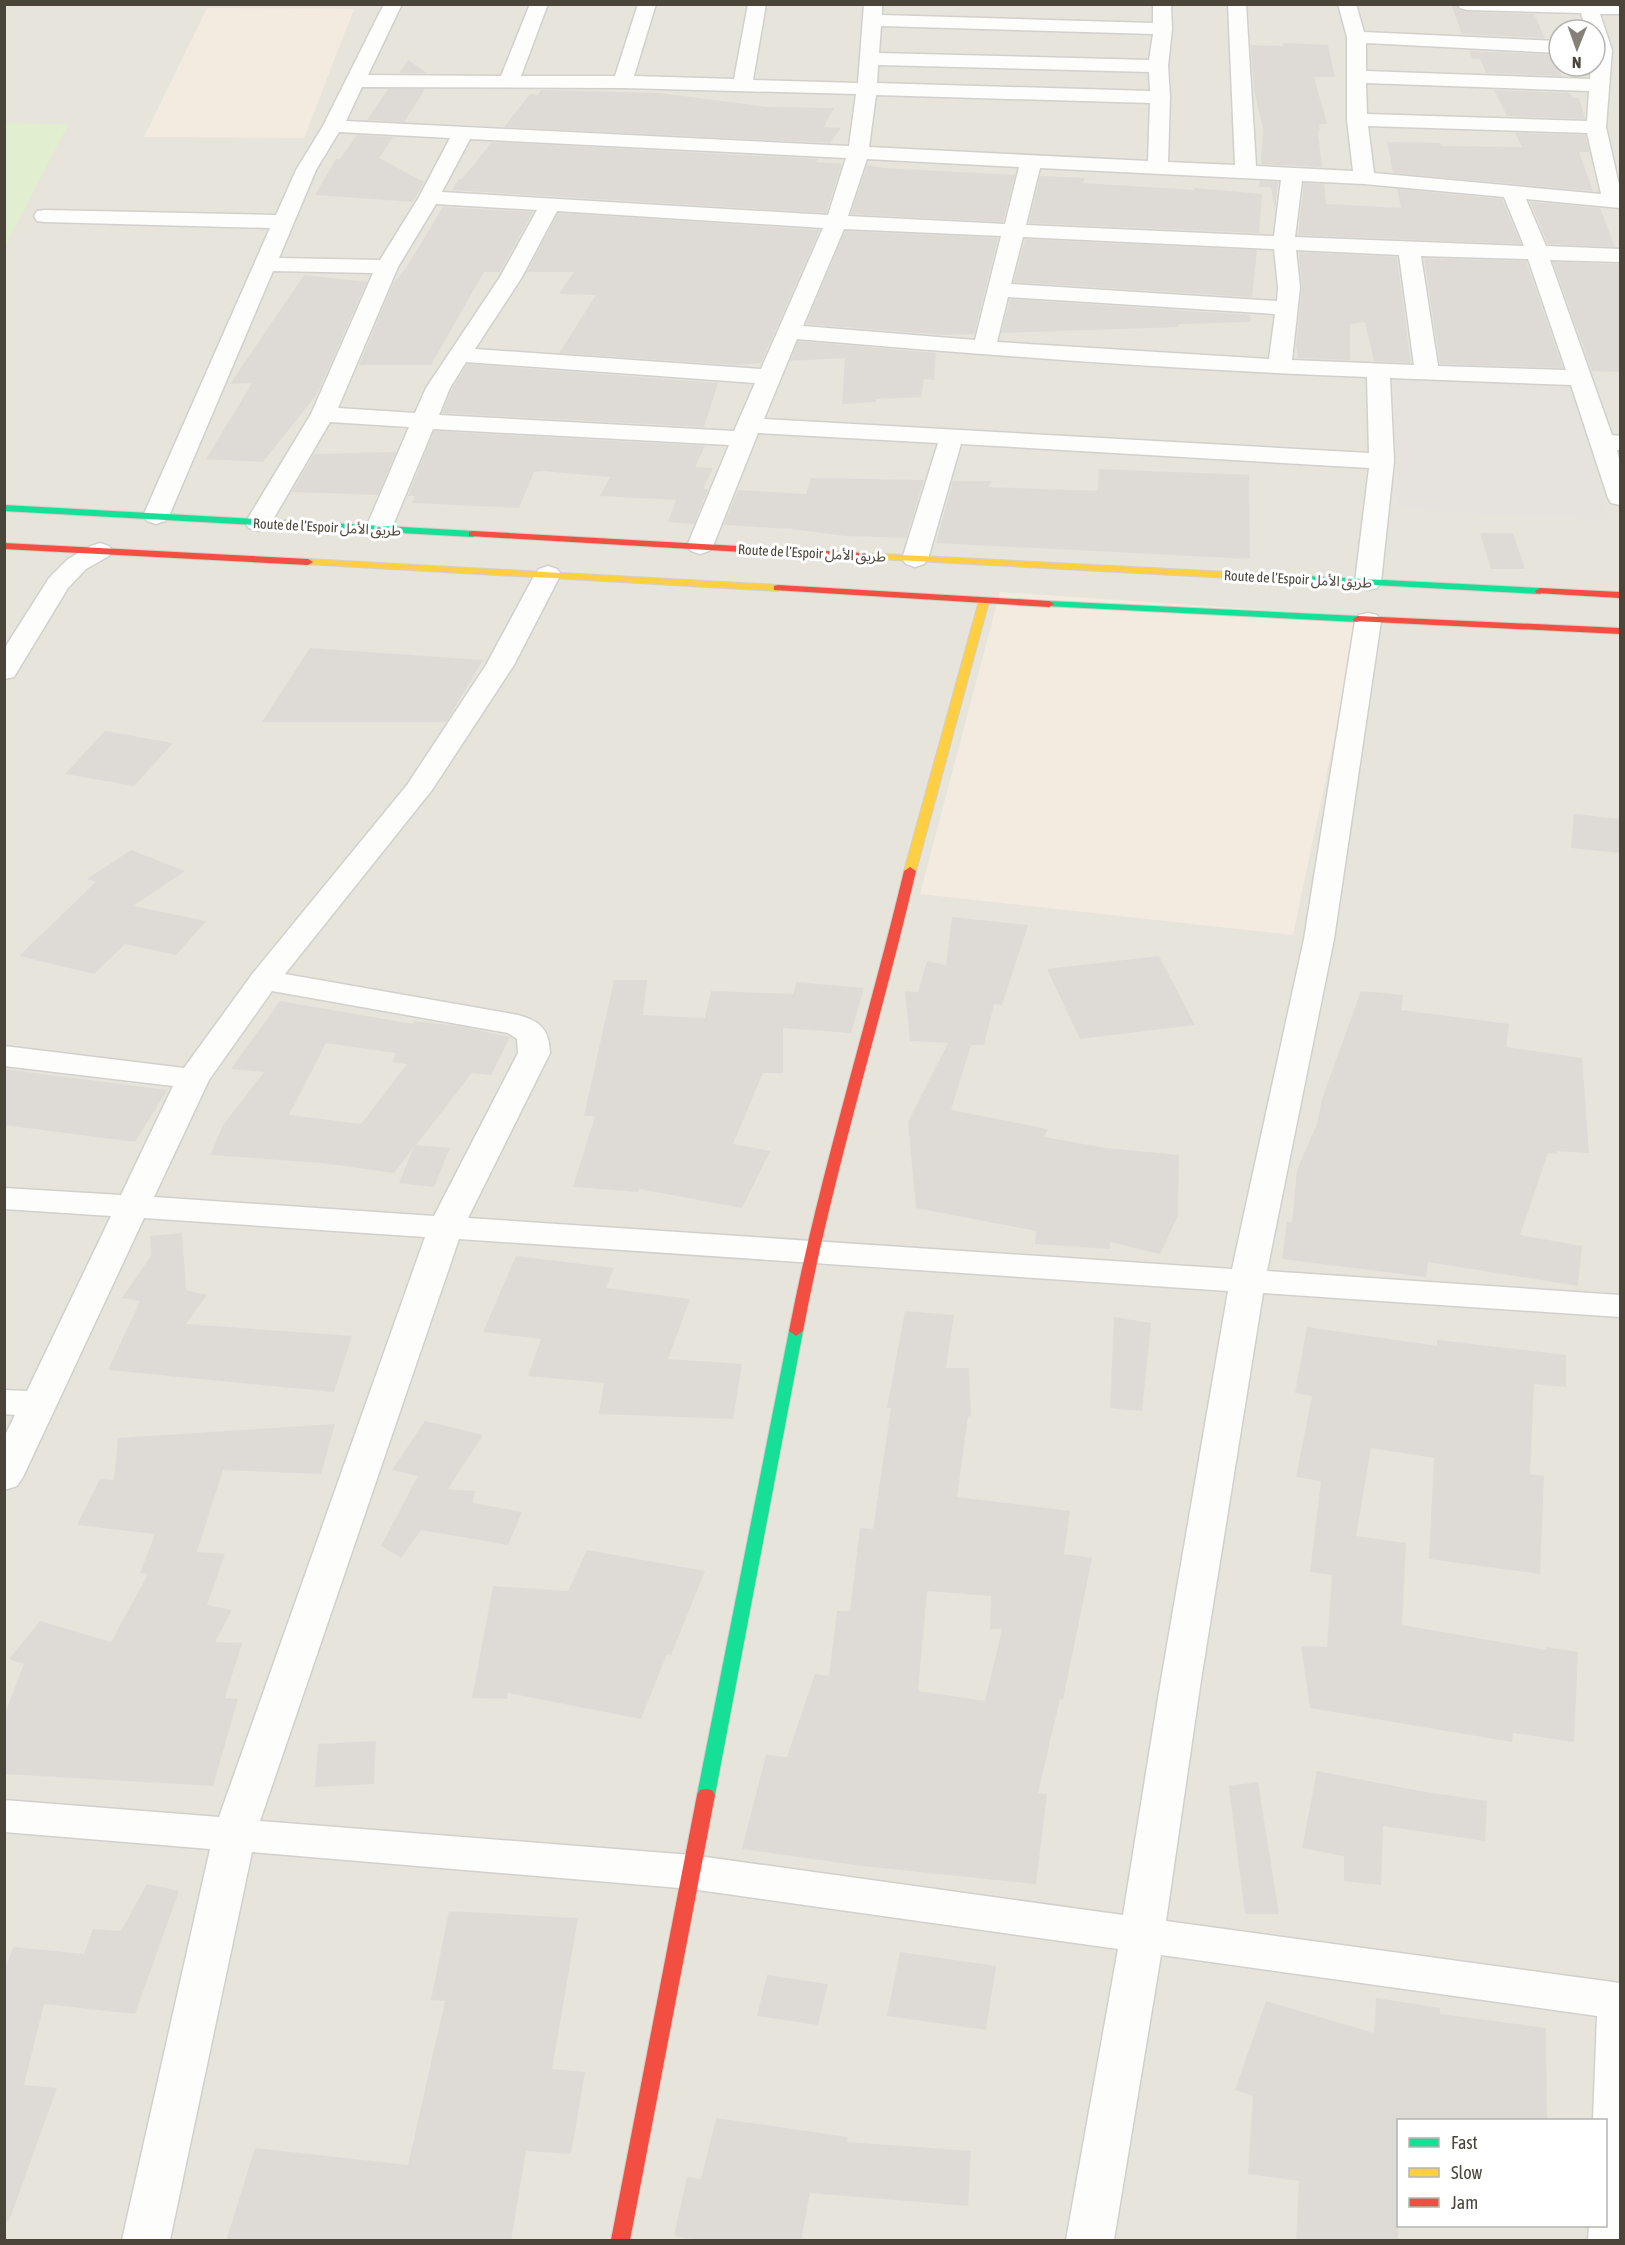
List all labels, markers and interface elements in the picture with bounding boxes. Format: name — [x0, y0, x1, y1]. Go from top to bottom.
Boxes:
north arrow — [1547, 18, 1607, 78]
text: N — [1572, 54, 1582, 72]
street label: Route de l’Espoir طريق الأمل — [253, 515, 401, 541]
street label: Route de l’Espoir طريق الأمل — [738, 541, 886, 567]
street label: Route de l’Espoir طريق الأمل — [1224, 567, 1372, 593]
legend — [1397, 2119, 1607, 2227]
text: Fast — [1451, 2132, 1478, 2153]
text: Slow — [1451, 2162, 1482, 2183]
text: Jam — [1451, 2192, 1478, 2213]

